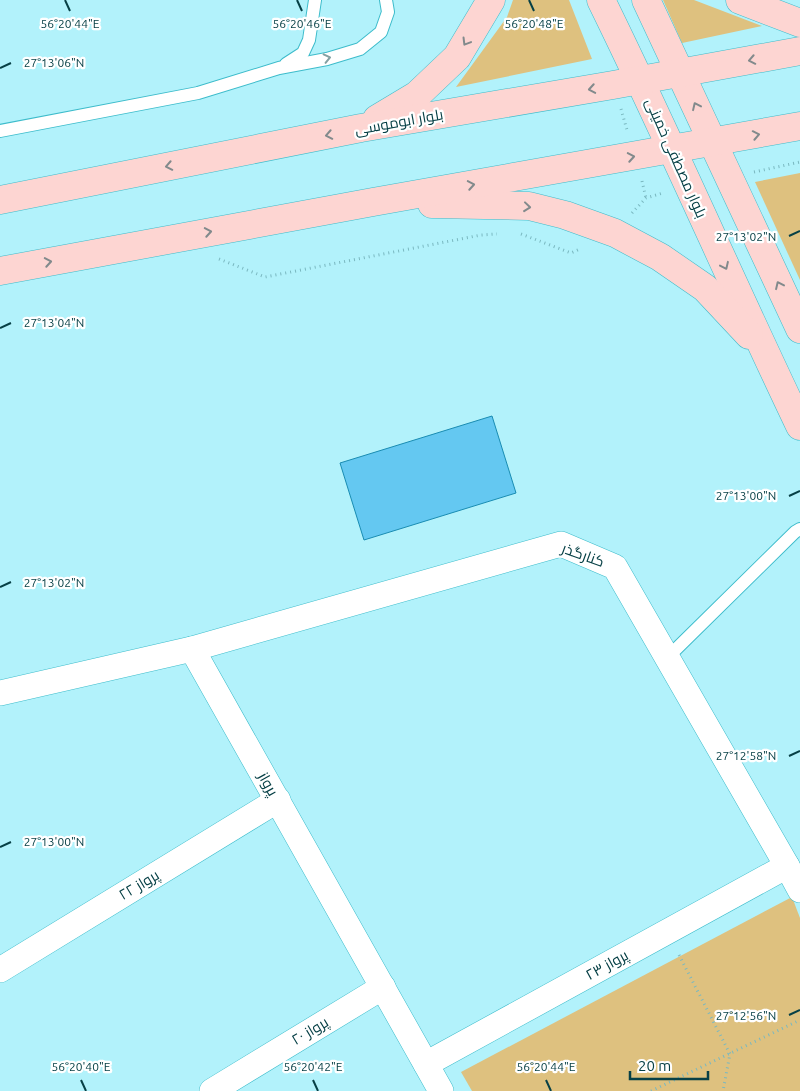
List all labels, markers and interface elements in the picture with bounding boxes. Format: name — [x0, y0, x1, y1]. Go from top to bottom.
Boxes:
text: 56°20'44"E — [41, 17, 100, 30]
text: 56°20'46"E — [273, 17, 332, 30]
text: 56°20'48"E — [505, 17, 564, 30]
one-way arrow — [463, 36, 473, 45]
one-way arrow — [323, 53, 332, 64]
one-way arrow — [748, 54, 756, 64]
text: 27°13'06"N — [24, 56, 84, 69]
one-way arrow — [588, 83, 597, 93]
street label: بلوار مصطفی خمینی — [641, 95, 710, 221]
one-way arrow — [692, 102, 703, 111]
street label: بلوار ابوموسی — [353, 105, 445, 140]
one-way arrow — [324, 129, 333, 140]
one-way arrow — [752, 130, 761, 140]
one-way arrow — [627, 153, 635, 163]
one-way arrow — [165, 161, 174, 171]
one-way arrow — [467, 181, 475, 191]
one-way arrow — [523, 201, 531, 212]
one-way arrow — [203, 228, 212, 238]
text: 27°13'02"N — [716, 230, 776, 243]
one-way arrow — [44, 257, 52, 267]
one-way arrow — [719, 261, 729, 270]
one-way arrow — [775, 281, 786, 290]
text: 27°13'04"N — [24, 316, 84, 329]
text: 27°13'00"N — [716, 489, 776, 502]
street label: کنارگذر — [558, 539, 607, 571]
text: 27°13'02"N — [24, 576, 84, 589]
text: 27°12'58"N — [716, 749, 776, 762]
street label: پرواز — [253, 768, 282, 800]
text: 27°13'00"N — [24, 835, 84, 848]
street label: پرواز ۲۲ — [116, 866, 163, 905]
street label: پرواز ۲۳ — [582, 946, 632, 985]
text: 27°12'56"N — [716, 1009, 776, 1022]
street label: پرواز ۲۰ — [288, 1013, 332, 1050]
scale bar — [630, 1048, 708, 1080]
text: 20 m — [638, 1057, 671, 1074]
text: 56°20'40"E — [52, 1060, 111, 1073]
text: 56°20'42"E — [284, 1060, 343, 1073]
text: 56°20'44"E — [517, 1060, 576, 1073]

